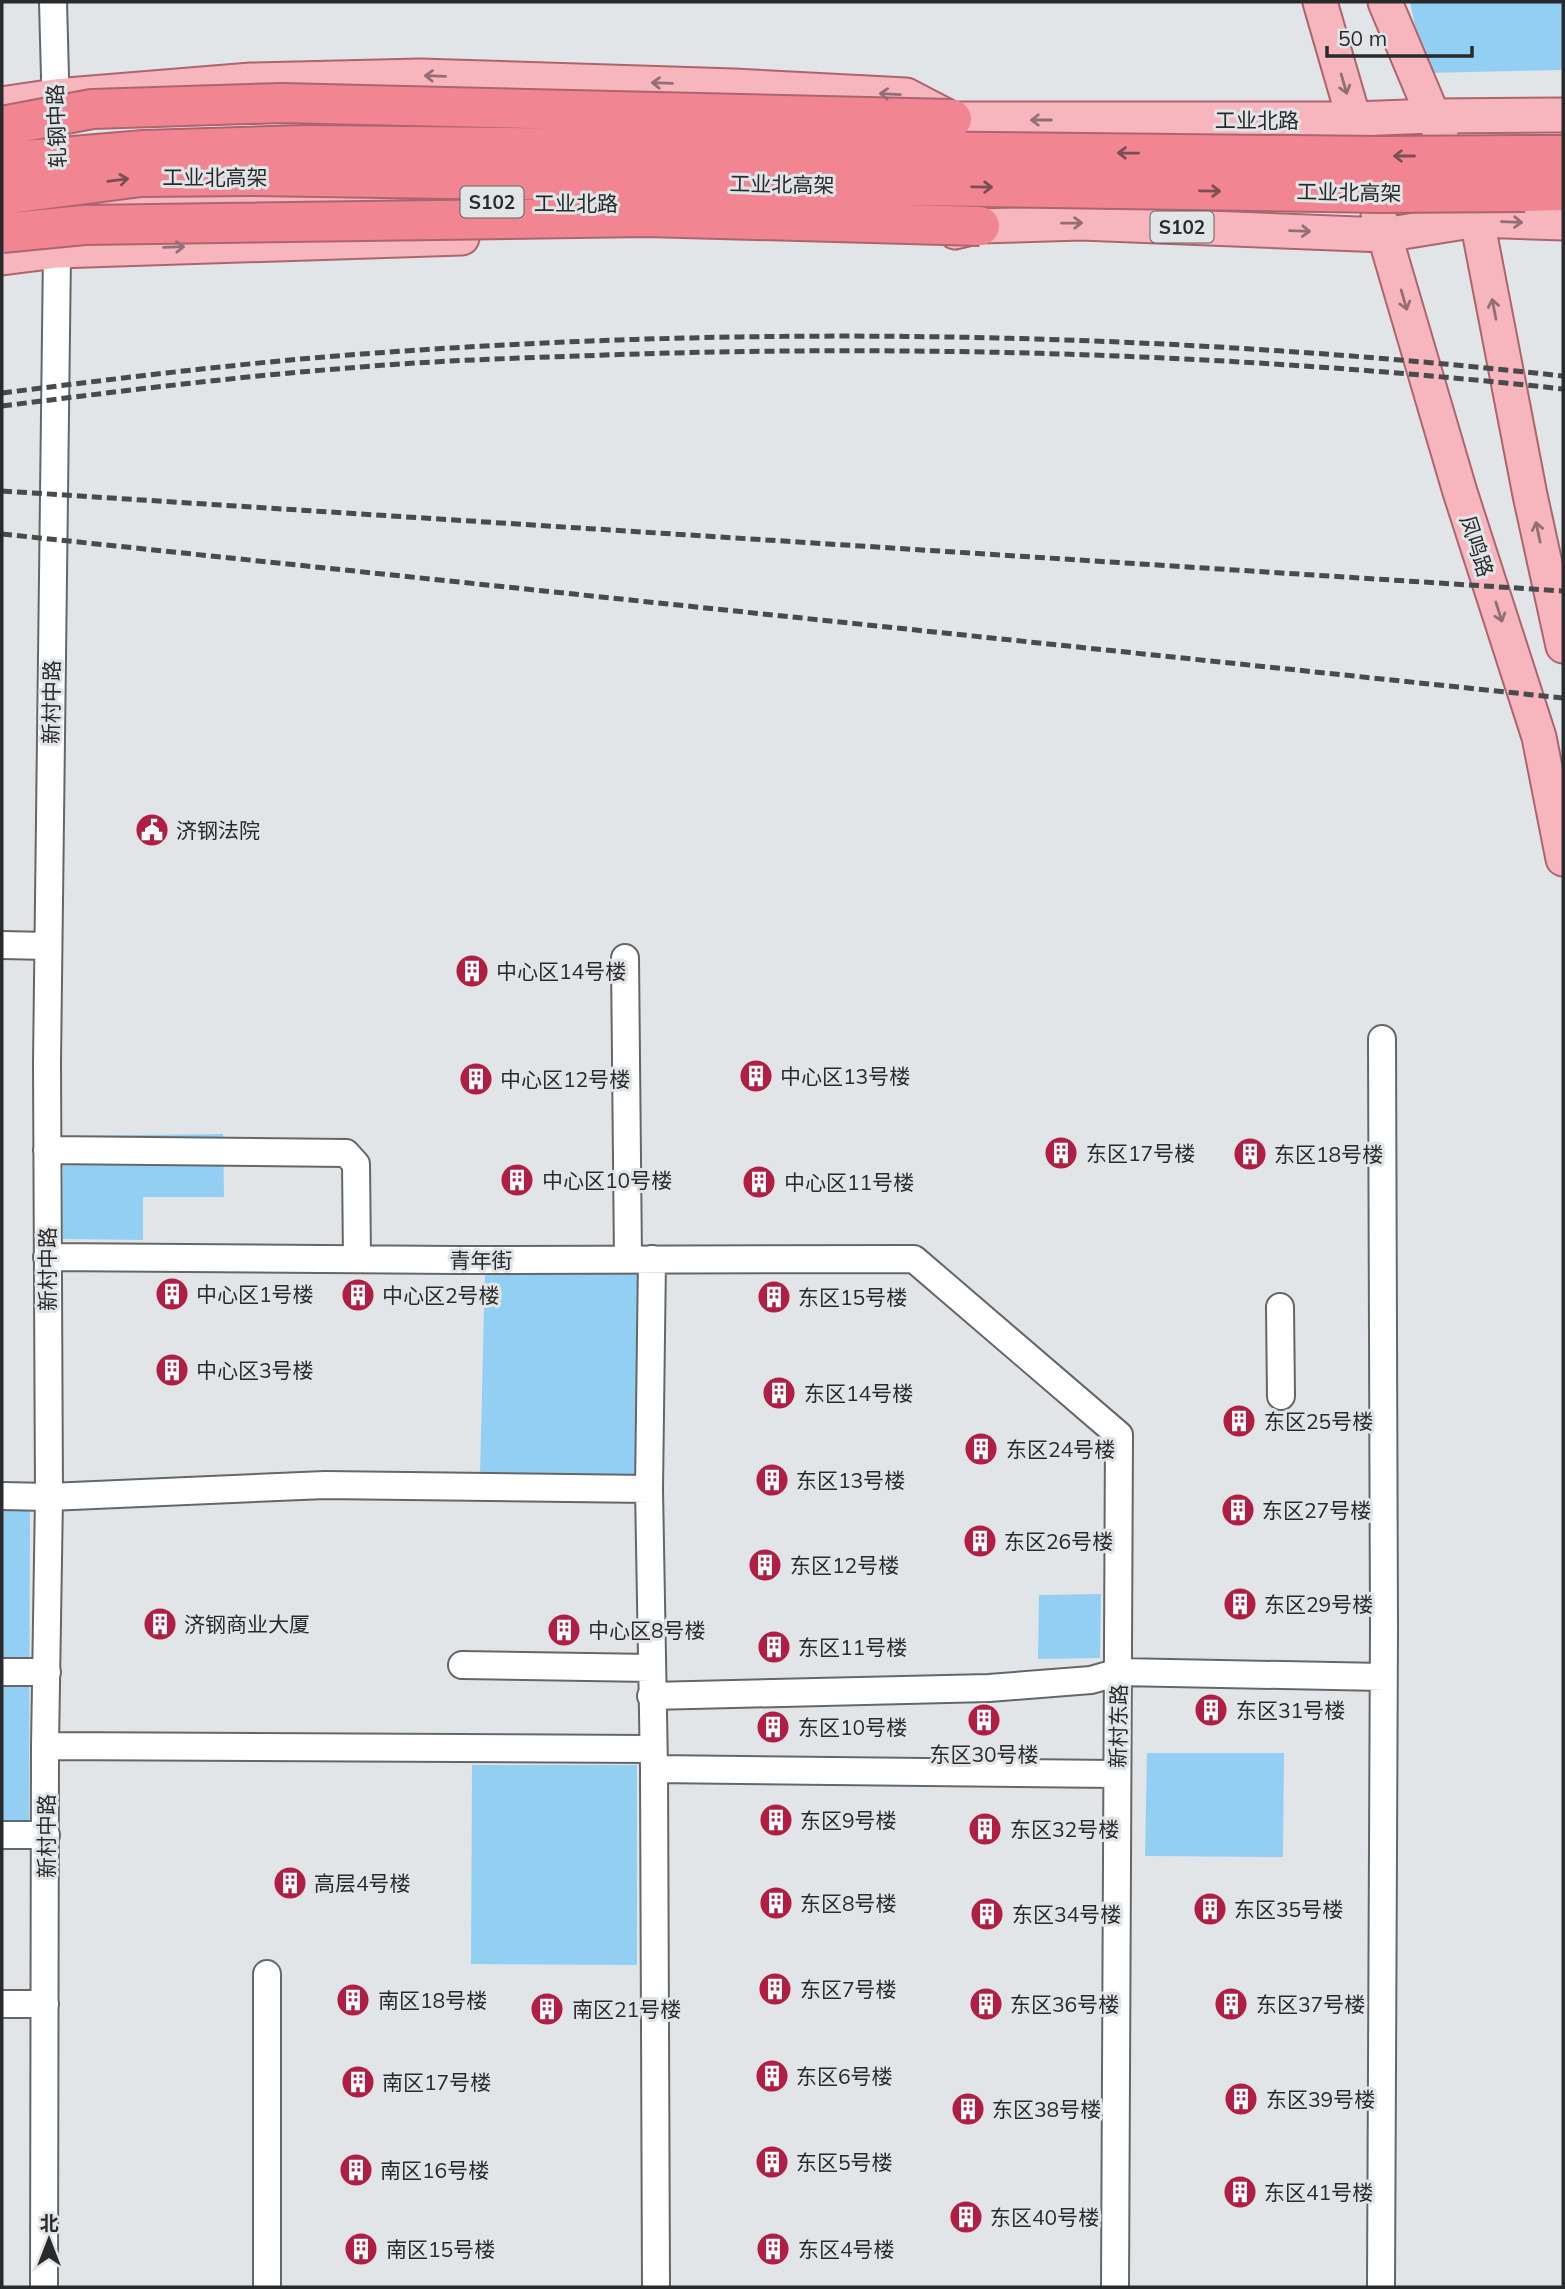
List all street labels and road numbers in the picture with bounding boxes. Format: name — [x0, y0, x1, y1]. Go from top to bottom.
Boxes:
street label: 轧钢中路 — [42, 84, 70, 168]
street label: 工业北路 — [1215, 107, 1299, 133]
street label: 工业北高架 — [163, 164, 268, 190]
street label: 工业北高架 — [729, 170, 835, 198]
street label: 工业北高架 — [1296, 178, 1402, 206]
road number: S102 — [461, 186, 524, 218]
street label: 工业北路 — [534, 190, 618, 216]
road number: S102 — [1150, 212, 1214, 243]
street label: 凤鸣路 — [1455, 512, 1499, 580]
street label: 新村中路 — [37, 660, 65, 744]
street label: 新村中路 — [34, 1227, 60, 1311]
street label: 青年街 — [450, 1247, 513, 1273]
street label: 新村东路 — [1104, 1684, 1132, 1768]
street label: 新村中路 — [33, 1794, 59, 1878]

